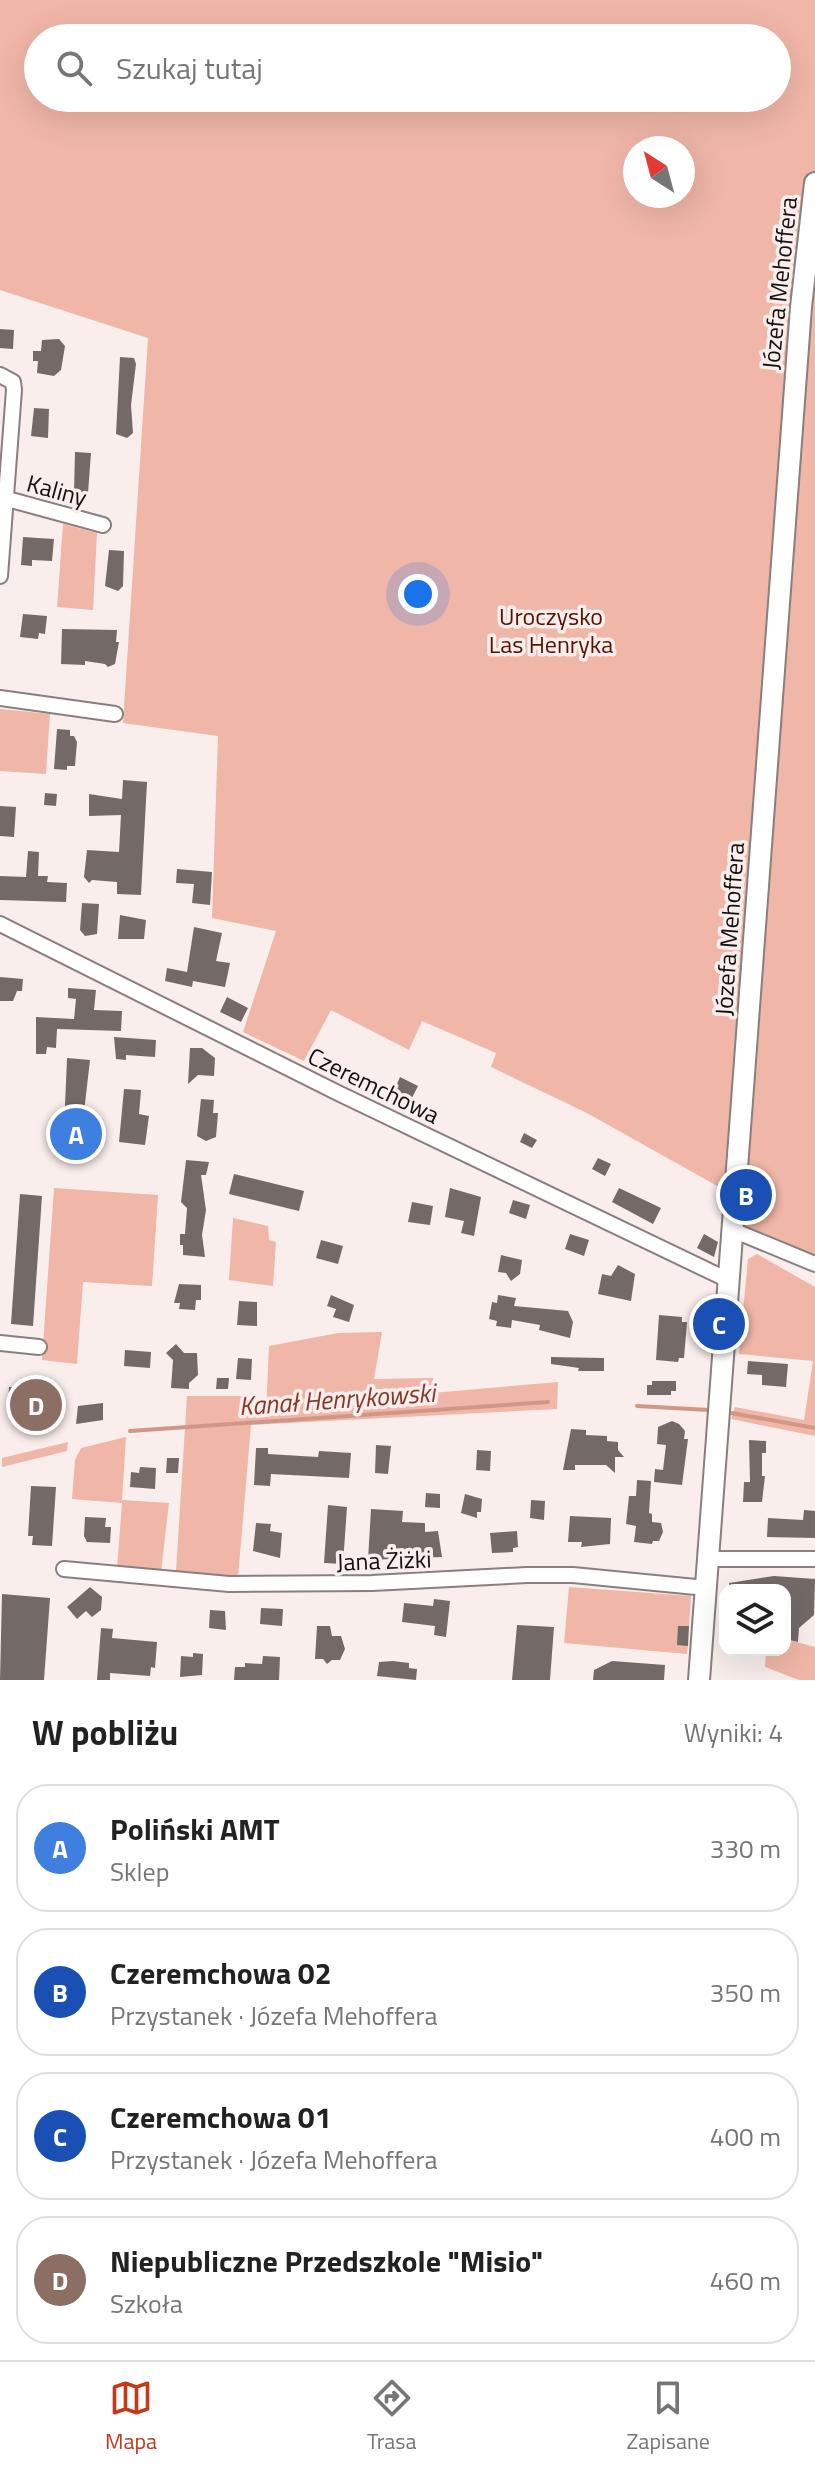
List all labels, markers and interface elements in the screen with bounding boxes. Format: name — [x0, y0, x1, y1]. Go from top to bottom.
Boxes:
search box — [24, 24, 791, 112]
text: Szukaj tutaj — [116, 45, 263, 91]
icon: search — [52, 46, 96, 90]
north arrow — [623, 136, 695, 208]
street label: Józefa Mehoffera — [752, 195, 806, 371]
street label: Kaliny — [23, 465, 91, 515]
your location — [398, 574, 438, 614]
park label: Uroczysko Las Henryka — [489, 598, 613, 662]
street label: Józefa Mehoffera — [705, 841, 753, 1017]
street label: Czeremchowa — [302, 1038, 446, 1132]
pin: A — [50, 1104, 102, 1164]
pin: B — [720, 1165, 772, 1225]
pin: C — [693, 1294, 745, 1354]
water label: Kanał Henrykowski — [238, 1373, 439, 1425]
pin: D — [10, 1375, 62, 1435]
street label: Jana Żiżki — [336, 1540, 432, 1580]
map controls — [719, 1584, 791, 1656]
button: layers — [719, 1584, 791, 1656]
text: W pobliżu — [32, 1706, 178, 1758]
text: Wyniki: 4 — [684, 1713, 783, 1752]
text: Poliński AMT — [110, 1806, 280, 1852]
text: A — [52, 1829, 68, 1868]
text: 330 m — [710, 1829, 781, 1868]
text: Sklep — [110, 1852, 169, 1891]
text: Czeremchowa 02 — [110, 1950, 331, 1996]
text: B — [52, 1973, 68, 2012]
text: 350 m — [710, 1973, 781, 2012]
text: Przystanek · Józefa Mehoffera — [110, 1996, 437, 2035]
text: Czeremchowa 01 — [110, 2094, 331, 2140]
text: C — [53, 2117, 67, 2156]
text: 400 m — [710, 2117, 781, 2156]
text: Przystanek · Józefa Mehoffera — [110, 2140, 437, 2179]
text: Niepubliczne Przedszkole "Misio" — [110, 2238, 543, 2284]
text: D — [52, 2261, 68, 2300]
text: 460 m — [710, 2261, 781, 2300]
text: Szkoła — [110, 2284, 183, 2323]
tab: Mapa — [105, 2376, 157, 2458]
tab: Trasa — [367, 2376, 417, 2458]
tab: Zapisane — [627, 2376, 710, 2458]

